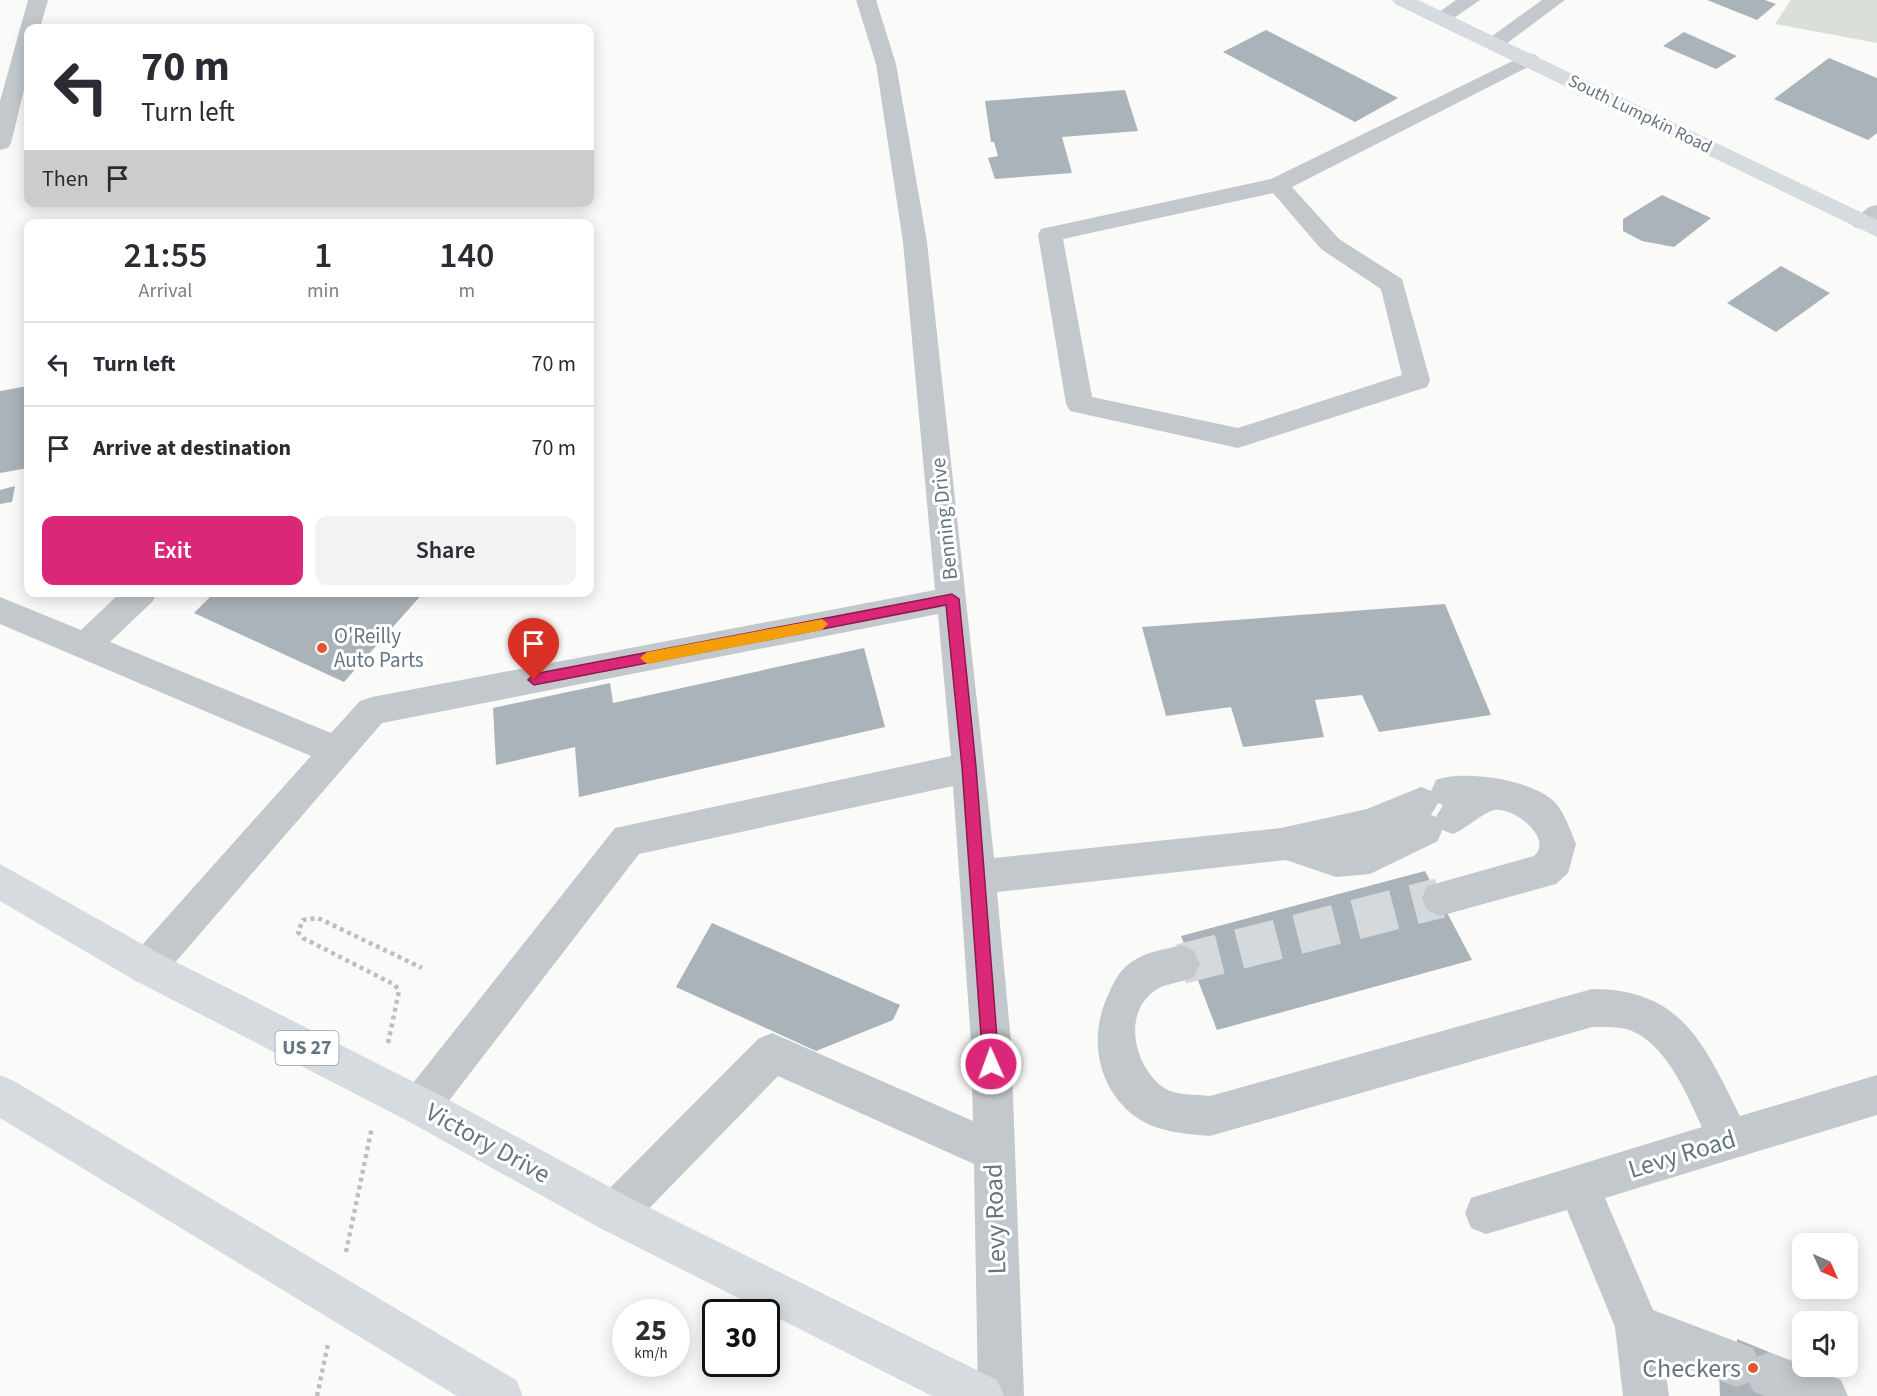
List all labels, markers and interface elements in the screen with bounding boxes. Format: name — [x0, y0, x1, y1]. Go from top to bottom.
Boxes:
text: 70 m — [141, 37, 230, 97]
icon: left — [42, 48, 120, 126]
street label: South Lumpkin Road — [1564, 68, 1716, 160]
text: Turn left — [141, 93, 235, 132]
icon: arrive — [101, 162, 134, 195]
text: Then — [42, 163, 89, 195]
text: 21:55 — [124, 230, 207, 281]
text: 1 — [314, 230, 332, 281]
text: 140 — [439, 230, 494, 281]
text: Arrival — [139, 277, 192, 305]
text: min — [307, 277, 339, 305]
text: m — [458, 277, 475, 305]
icon: left — [42, 348, 75, 381]
text: Turn left — [93, 348, 175, 380]
text: 70 m — [531, 348, 576, 380]
icon: arrive — [42, 432, 75, 465]
text: Arrive at destination — [93, 432, 291, 464]
text: 70 m — [531, 432, 576, 464]
street label: Benning Drive — [923, 456, 965, 582]
button: Exit — [42, 516, 303, 585]
button: Share — [315, 516, 576, 585]
pin — [508, 618, 559, 680]
place label: O'Reilly Auto Parts — [334, 621, 424, 675]
icon: arrive — [517, 627, 550, 660]
marker: O'Reilly Auto Parts — [315, 641, 329, 655]
road number: US 27 — [276, 1031, 338, 1065]
position arrow — [959, 1032, 1023, 1096]
street label: Victory Drive — [419, 1094, 557, 1192]
street label: Levy Road — [1624, 1120, 1740, 1188]
street label: Levy Road — [975, 1163, 1015, 1275]
north arrow — [1792, 1233, 1858, 1299]
map controls — [1792, 1233, 1858, 1377]
speed limit sign: 30 — [702, 1299, 780, 1377]
text: 25 — [635, 1309, 667, 1352]
button: sound — [1792, 1311, 1858, 1377]
text: km/h — [634, 1343, 668, 1364]
place label: Checkers — [1642, 1350, 1741, 1387]
marker: Checkers — [1746, 1361, 1760, 1375]

